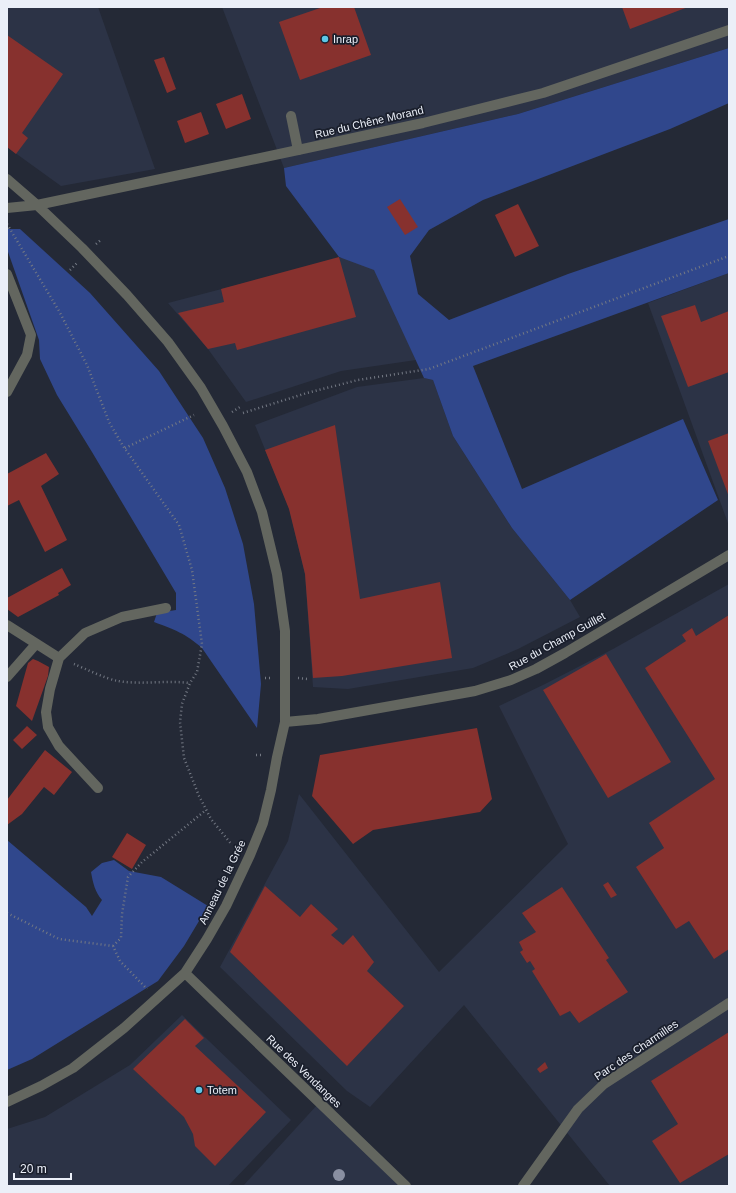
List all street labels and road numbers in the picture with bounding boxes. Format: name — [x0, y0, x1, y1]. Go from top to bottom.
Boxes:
street label: Rue du Chêne Morand — [313, 104, 425, 140]
street label: Rue du Champ Guillet — [507, 610, 607, 672]
street label: Anneau de la Grée — [196, 838, 248, 926]
street label: Parc des Charmilles — [592, 1017, 681, 1082]
street label: Rue des Vendanges — [264, 1032, 344, 1110]

